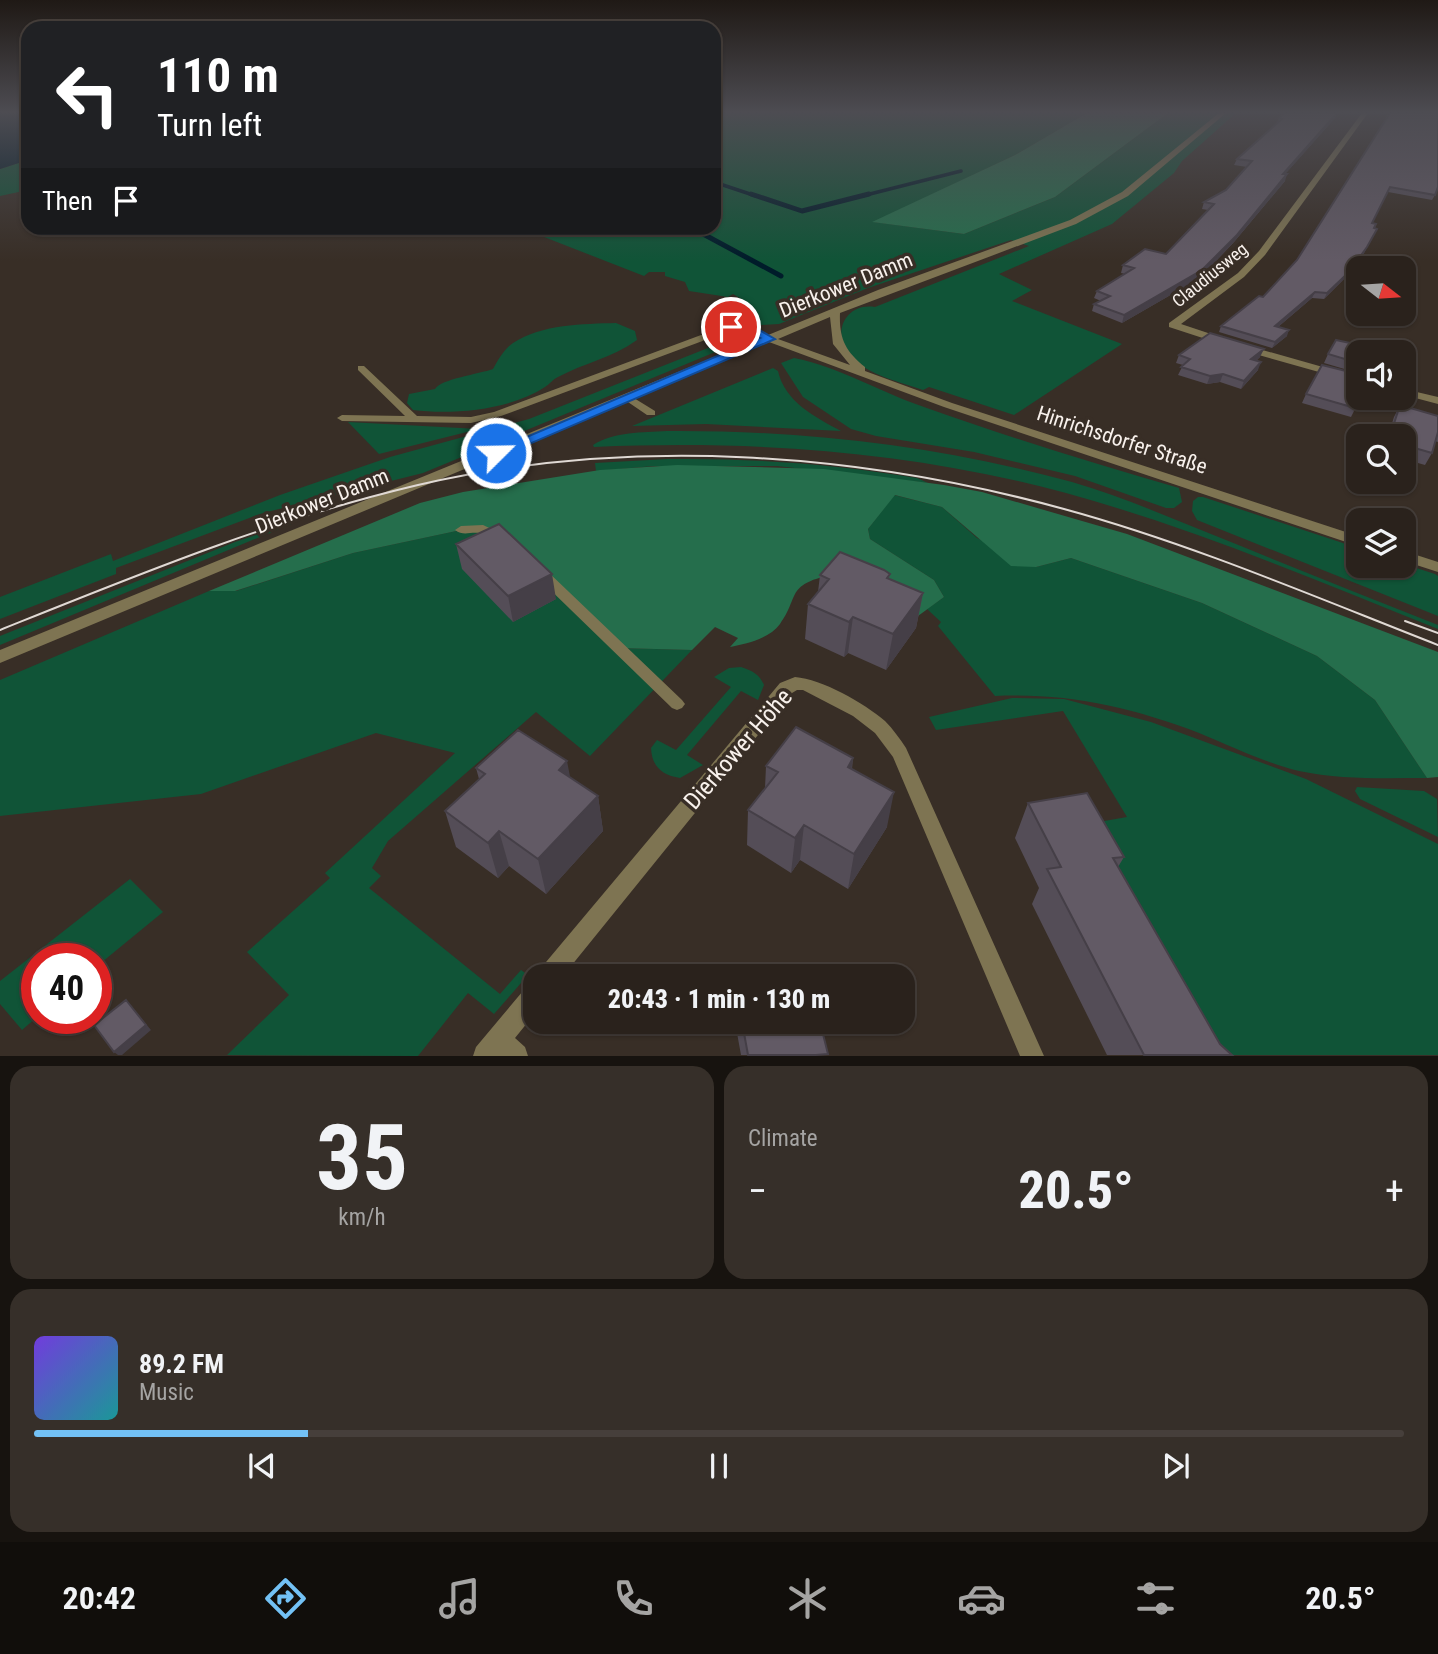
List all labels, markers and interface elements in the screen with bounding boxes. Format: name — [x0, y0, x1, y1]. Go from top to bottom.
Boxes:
text: 110 m — [157, 47, 279, 104]
icon: left — [42, 49, 133, 140]
text: Turn left — [157, 106, 262, 144]
icon: arrive — [107, 182, 145, 220]
text: Then — [42, 186, 93, 216]
street label: Claudiusweg — [1168, 238, 1252, 311]
street label: Dierkower Damm — [776, 247, 916, 323]
north arrow — [1346, 256, 1416, 326]
map controls — [1346, 256, 1416, 578]
pin — [701, 297, 761, 357]
icon: arrive — [712, 308, 750, 346]
button: sound — [1346, 340, 1416, 410]
street label: Hinrichsdorfer Straße — [1034, 401, 1210, 479]
position arrow — [459, 416, 533, 490]
button: search — [1346, 424, 1416, 494]
street label: Dierkower Damm — [252, 463, 392, 539]
button: layers — [1346, 508, 1416, 578]
street label: Dierkower Höhe — [678, 683, 798, 815]
speed limit sign: 40 — [21, 943, 112, 1034]
text: 20:43 · 1 min · 130 m — [608, 984, 830, 1014]
text: 35 — [316, 1105, 408, 1211]
text: Climate — [748, 1125, 818, 1152]
text: 20.5° — [1018, 1160, 1134, 1221]
text: − — [748, 1169, 767, 1213]
text: + — [1385, 1169, 1404, 1213]
text: km/h — [338, 1204, 386, 1231]
text: 89.2 FM — [139, 1349, 224, 1379]
text: Music — [139, 1379, 194, 1406]
icon: previous — [243, 1447, 281, 1485]
icon: pause — [700, 1447, 738, 1485]
icon: next — [1157, 1447, 1195, 1485]
icon: directions — [261, 1574, 310, 1623]
icon: music — [435, 1574, 484, 1623]
icon: phone — [609, 1574, 658, 1623]
icon: climate — [783, 1574, 832, 1623]
icon: car — [957, 1574, 1006, 1623]
icon: filters — [1131, 1574, 1180, 1623]
text: 20:42 — [63, 1579, 136, 1617]
text: 20.5° — [1305, 1579, 1375, 1617]

